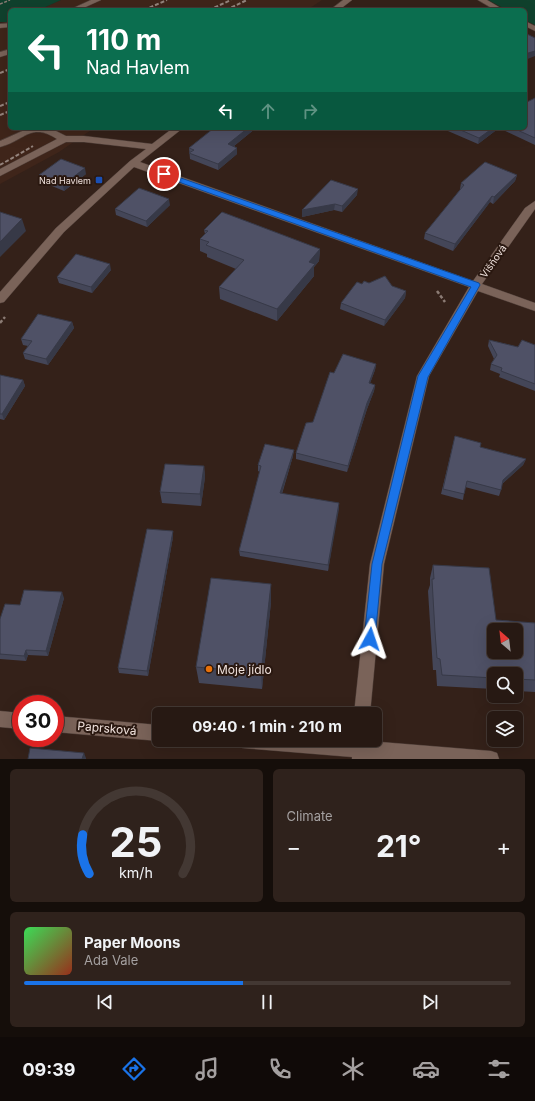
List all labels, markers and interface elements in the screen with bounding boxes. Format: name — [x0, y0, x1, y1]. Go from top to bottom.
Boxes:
text: 110 m — [86, 23, 161, 57]
icon: left — [20, 24, 72, 76]
text: Nad Havlem — [86, 57, 190, 78]
icon: left — [215, 100, 237, 122]
icon: ahead — [257, 100, 279, 122]
icon: right — [299, 100, 321, 122]
pin — [147, 157, 181, 191]
icon: arrive — [153, 163, 175, 185]
place label: Nad Havlem — [39, 175, 91, 186]
marker: Nad Havlem — [94, 175, 104, 185]
street label: Višňová — [477, 242, 509, 280]
position arrow — [349, 618, 391, 660]
north arrow — [487, 623, 523, 659]
map controls — [487, 623, 523, 747]
place label: Moje jídlo — [217, 662, 272, 677]
marker: Moje jídlo — [204, 664, 214, 674]
button: search — [487, 667, 523, 703]
speed limit sign: 30 — [12, 695, 64, 747]
button: layers — [487, 711, 523, 747]
text: 09:40 · 1 min · 210 m — [192, 717, 342, 736]
street label: Paprsková — [77, 718, 137, 738]
text: Climate — [287, 808, 333, 824]
text: 25 — [110, 816, 163, 866]
text: 21° — [376, 828, 422, 864]
text: − — [287, 834, 301, 860]
text: + — [496, 834, 511, 860]
text: km/h — [119, 863, 153, 880]
text: Paper Moons — [84, 933, 180, 952]
text: Ada Vale — [84, 952, 138, 968]
icon: previous — [94, 991, 116, 1013]
icon: pause — [256, 991, 278, 1013]
icon: next — [419, 991, 441, 1013]
icon: directions — [120, 1055, 148, 1083]
icon: music — [193, 1055, 221, 1083]
icon: phone — [266, 1055, 294, 1083]
icon: climate — [339, 1055, 367, 1083]
icon: car — [412, 1055, 440, 1083]
icon: filters — [485, 1055, 513, 1083]
text: 09:39 — [22, 1059, 76, 1080]

